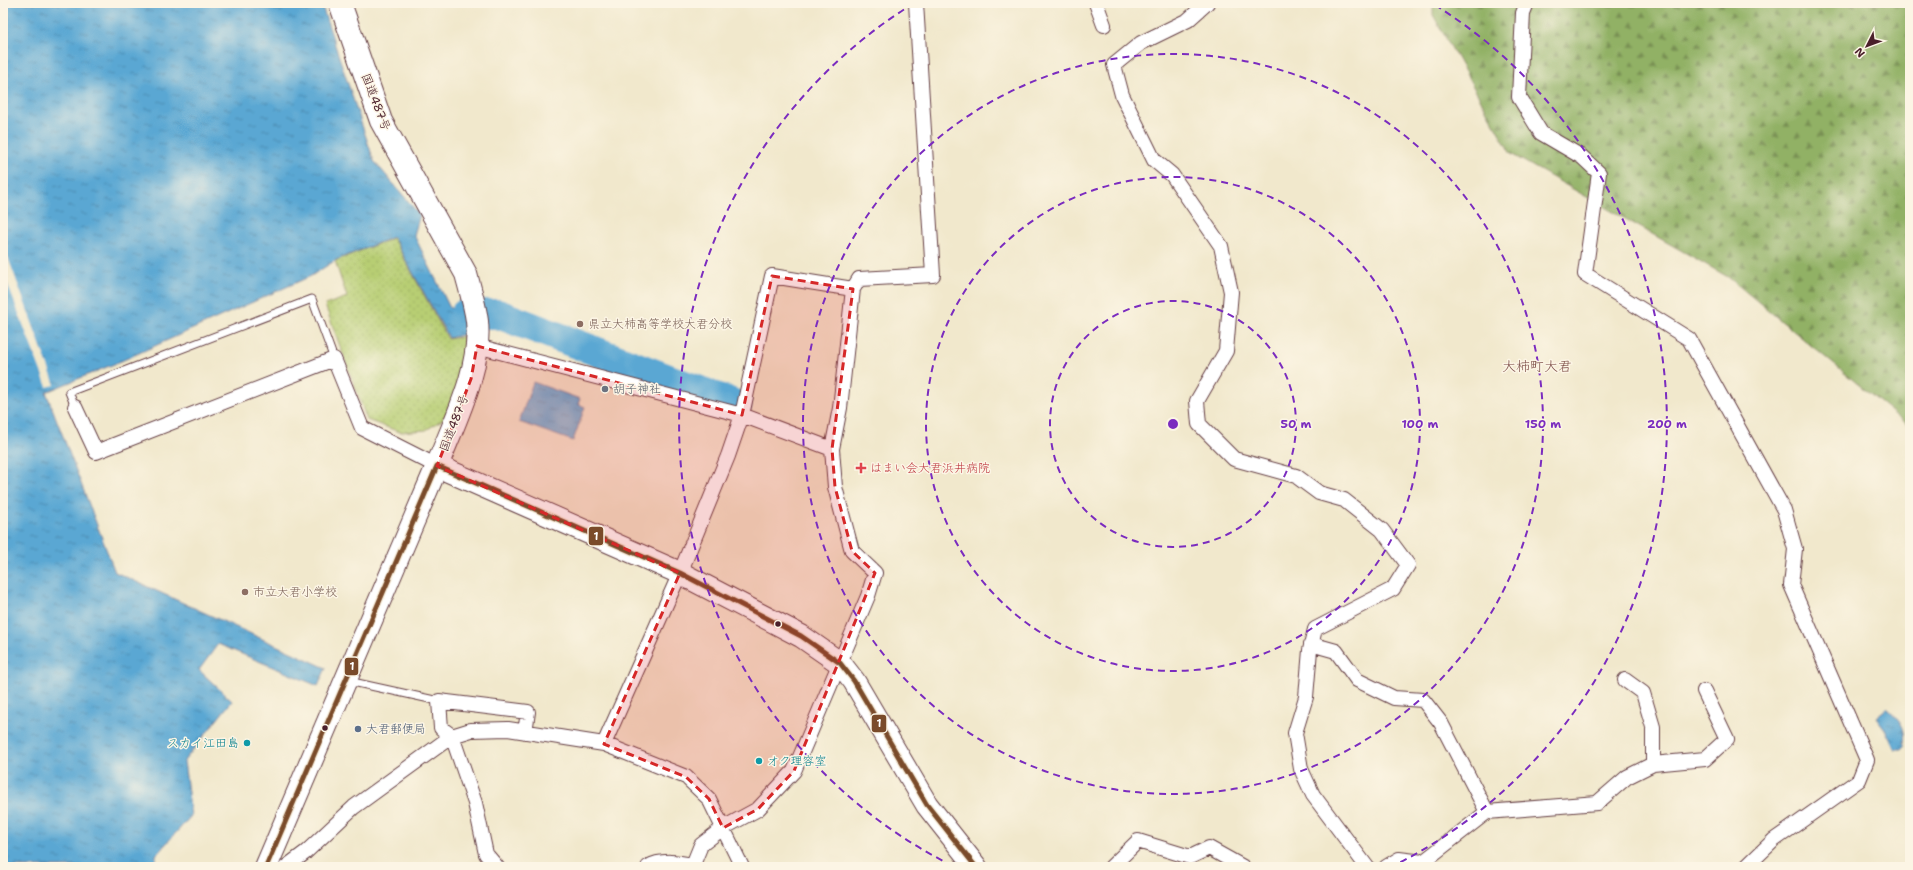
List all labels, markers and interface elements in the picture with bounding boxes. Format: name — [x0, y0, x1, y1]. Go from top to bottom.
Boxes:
north arrow — [1847, 26, 1887, 66]
text: N — [1851, 44, 1868, 61]
street label: 国道487号 — [358, 71, 394, 133]
place label: 県立大柿高等学校大君分校 — [588, 316, 732, 332]
marker: 県立大柿高等学校大君分校 — [575, 319, 585, 329]
district label: 大柿町大君 — [1502, 357, 1572, 375]
place label: 胡子神社 — [613, 381, 661, 397]
marker: 胡子神社 — [600, 384, 610, 394]
street label: 国道487号 — [436, 392, 472, 454]
text: 50 m — [1281, 416, 1312, 432]
text: 100 m — [1402, 416, 1439, 432]
text: 150 m — [1525, 416, 1561, 432]
text: 200 m — [1647, 416, 1687, 432]
centre of rings — [1166, 417, 1180, 431]
place label: はまい会大君浜井病院 — [870, 460, 990, 476]
marker: はまい会大君浜井病院 — [855, 462, 867, 474]
line badge: 1 — [588, 526, 604, 546]
text: 1 — [593, 529, 599, 544]
place label: 市立大君小学校 — [253, 584, 337, 600]
marker: 市立大君小学校 — [240, 587, 250, 597]
unlabelled marker — [773, 619, 783, 629]
line badge: 1 — [344, 657, 359, 676]
text: 1 — [349, 659, 355, 674]
line badge: 1 — [871, 714, 887, 733]
text: 1 — [876, 716, 882, 731]
place label: 大君郵便局 — [366, 721, 426, 737]
unlabelled marker — [320, 723, 330, 733]
marker: 大君郵便局 — [353, 724, 363, 734]
place label: スカイ江田島 — [167, 735, 239, 751]
marker: スカイ江田島 — [242, 738, 252, 748]
place label: オク理容室 — [767, 753, 827, 769]
marker: オク理容室 — [754, 756, 764, 766]

